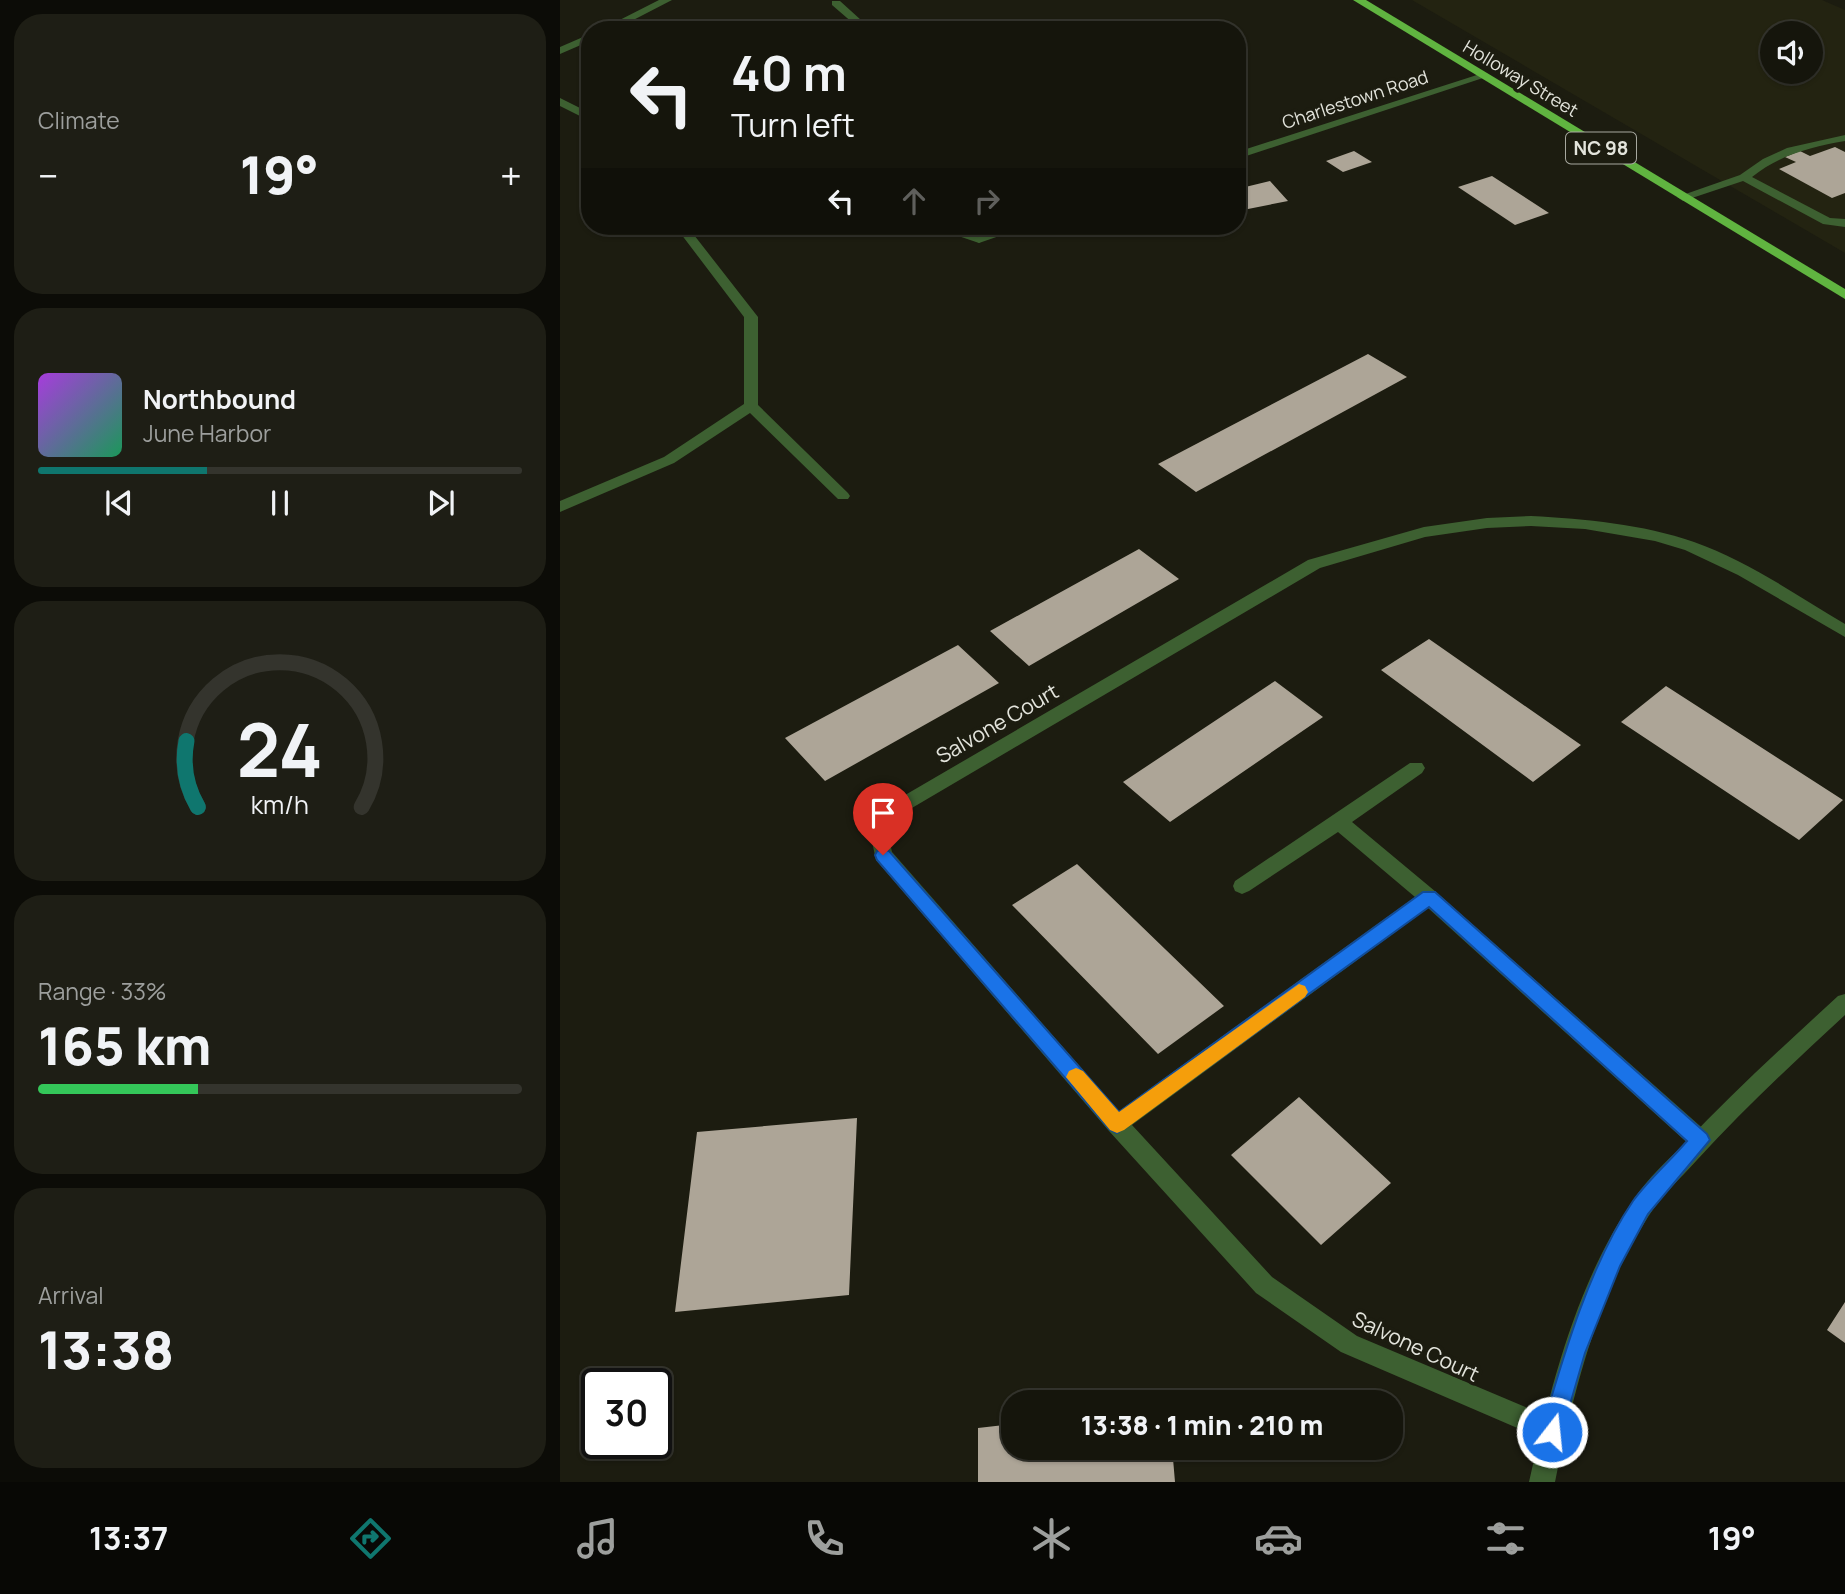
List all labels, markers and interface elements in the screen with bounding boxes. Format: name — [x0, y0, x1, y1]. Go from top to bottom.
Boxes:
map controls — [1760, 21, 1823, 84]
button: sound — [1760, 21, 1823, 84]
street label: Holloway Street — [1459, 34, 1583, 122]
text: 40 m — [731, 39, 847, 106]
icon: left — [616, 49, 707, 140]
street label: Charlestown Road — [1279, 64, 1431, 134]
text: Turn left — [731, 103, 855, 147]
text: Climate — [38, 104, 120, 136]
road number: NC 98 — [1566, 132, 1636, 164]
text: 19° — [240, 139, 319, 210]
text: − — [38, 149, 59, 201]
text: + — [500, 149, 522, 201]
icon: left — [822, 182, 860, 220]
icon: ahead — [895, 182, 933, 220]
icon: right — [968, 182, 1006, 220]
text: Northbound — [143, 381, 296, 417]
text: June Harbor — [143, 417, 271, 449]
icon: previous — [100, 484, 138, 522]
icon: pause — [261, 484, 299, 522]
icon: next — [422, 484, 460, 522]
street label: Salvone Court — [931, 677, 1063, 769]
text: 24 — [237, 699, 323, 799]
pin — [853, 783, 913, 855]
text: km/h — [251, 787, 309, 822]
icon: arrive — [864, 794, 902, 832]
text: Range · 33% — [38, 975, 167, 1007]
text: 165 km — [38, 1010, 211, 1081]
text: Arrival — [38, 1279, 104, 1311]
street label: Salvone Court — [1348, 1304, 1484, 1388]
text: 13:38 — [38, 1314, 174, 1385]
speed limit sign: 30 — [581, 1368, 672, 1459]
position arrow — [1515, 1395, 1589, 1469]
text: 13:38 · 1 min · 210 m — [1081, 1407, 1323, 1443]
icon: directions — [346, 1514, 395, 1563]
icon: music — [573, 1514, 622, 1563]
icon: phone — [800, 1514, 849, 1563]
icon: climate — [1027, 1514, 1076, 1563]
icon: car — [1254, 1514, 1303, 1563]
icon: filters — [1481, 1514, 1530, 1563]
text: 13:37 — [89, 1516, 168, 1560]
text: 19° — [1708, 1516, 1756, 1560]

